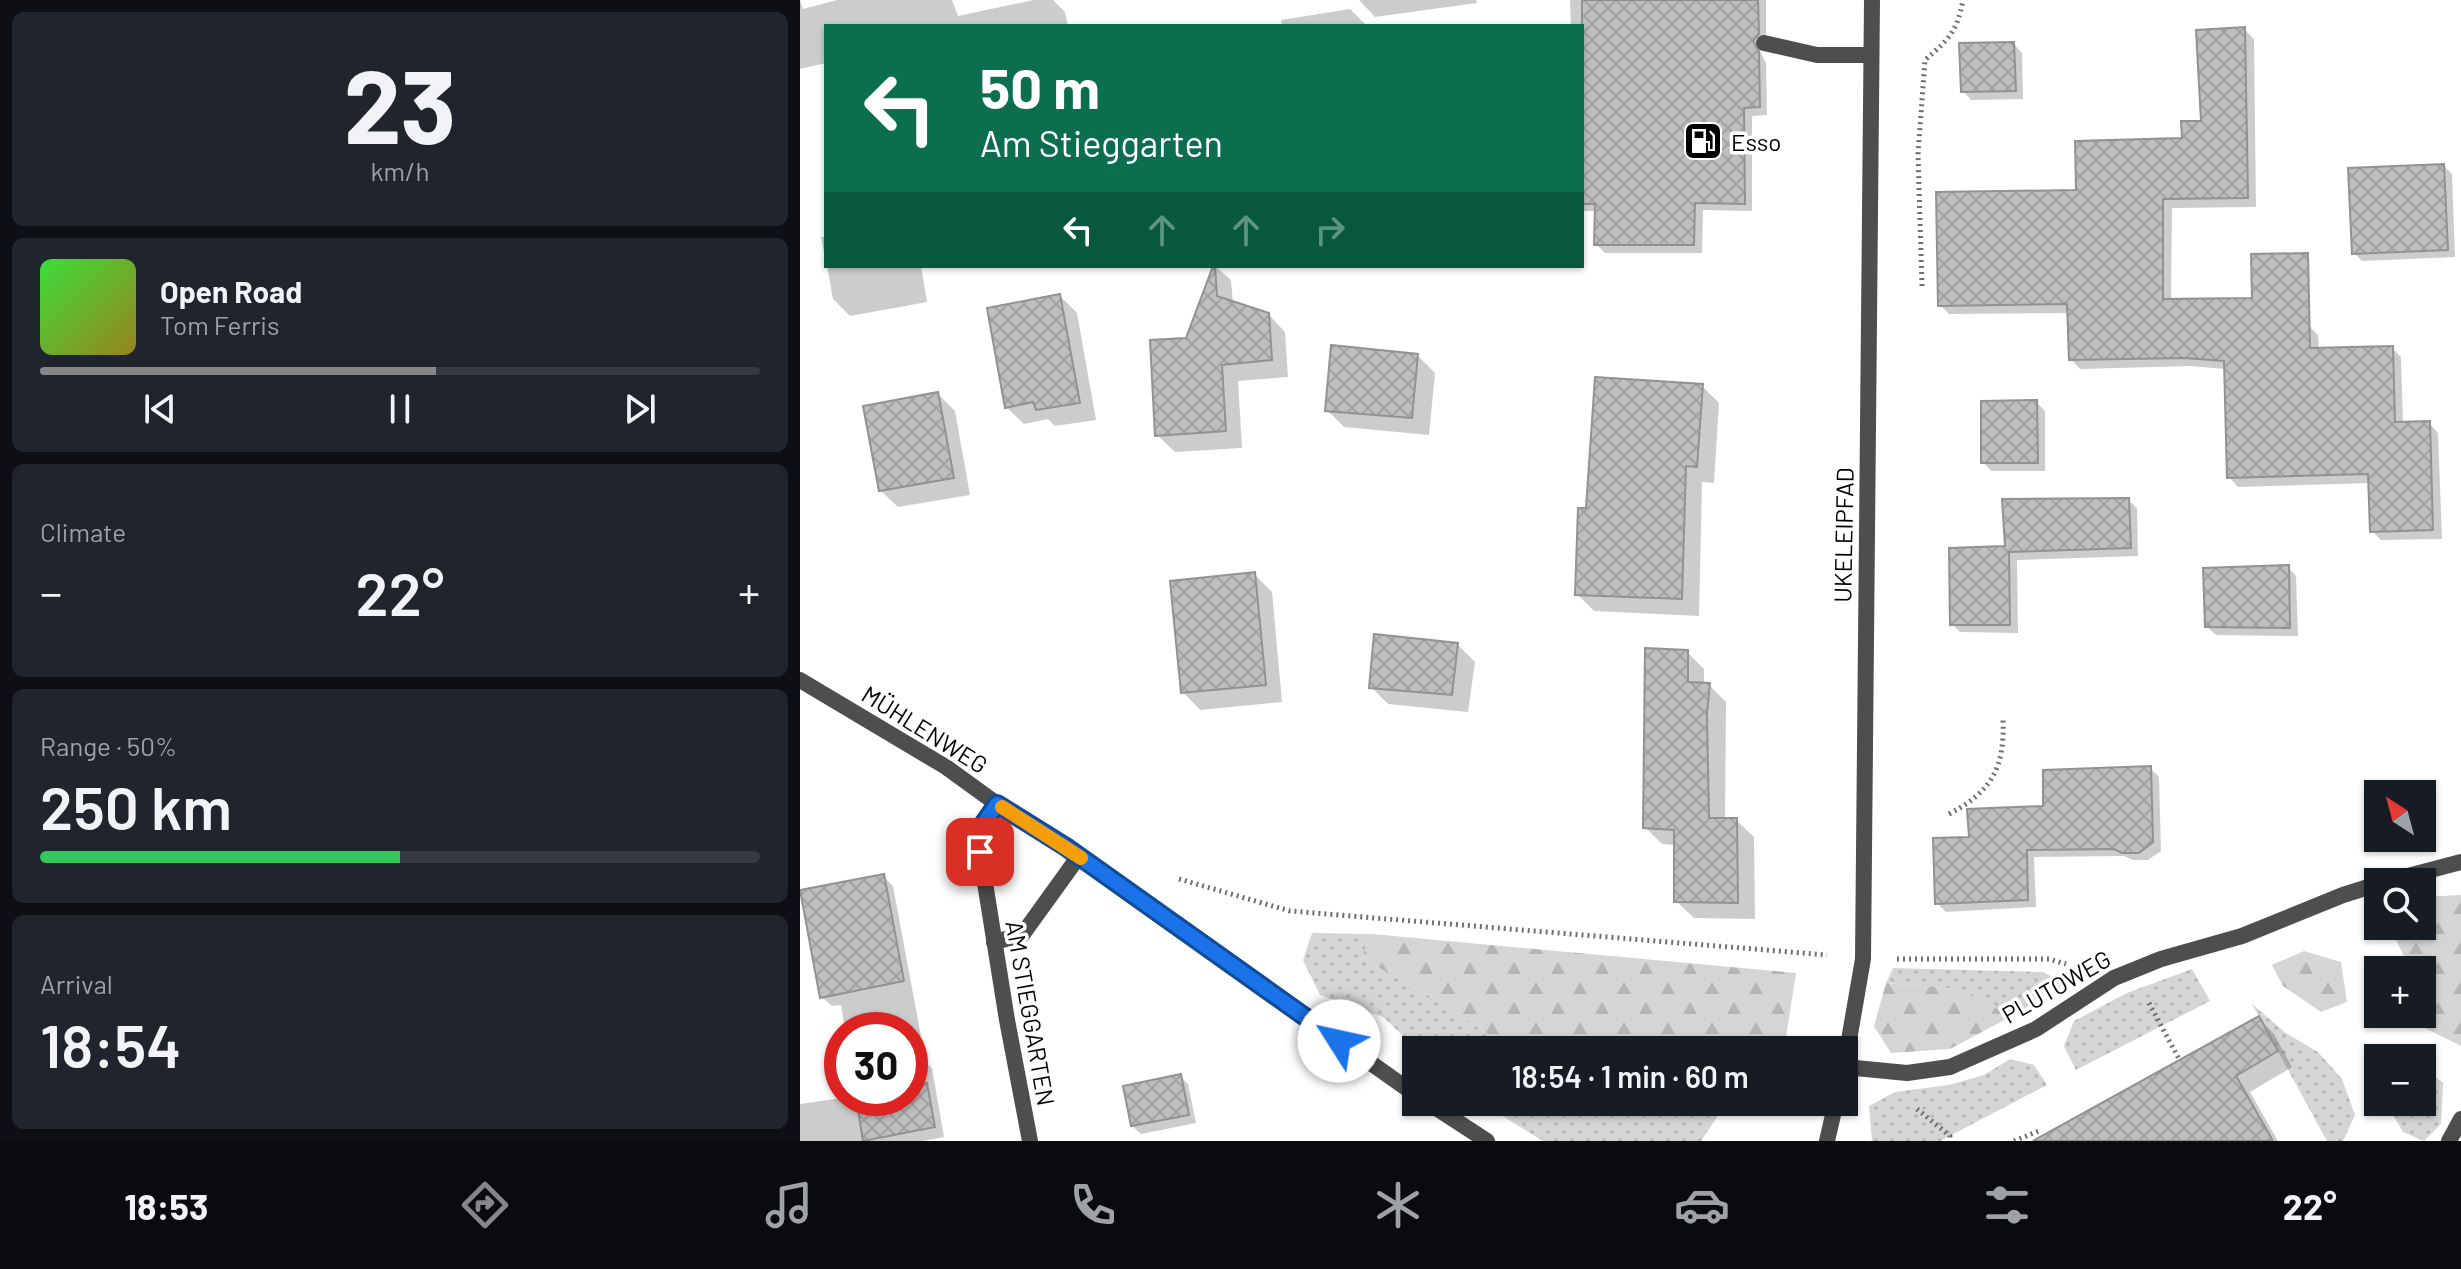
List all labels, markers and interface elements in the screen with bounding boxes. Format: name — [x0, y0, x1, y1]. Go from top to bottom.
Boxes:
text: 23 — [344, 40, 456, 165]
text: 50 m — [980, 53, 1100, 120]
icon: left — [848, 56, 952, 160]
fuel station icon: Esso — [1682, 120, 1724, 162]
text: Am Stieggarten — [980, 121, 1223, 164]
place label: Esso — [1731, 127, 1781, 156]
text: km/h — [371, 155, 429, 186]
icon: left — [1056, 208, 1100, 252]
icon: ahead — [1140, 208, 1184, 252]
icon: ahead — [1224, 208, 1268, 252]
icon: right — [1308, 208, 1352, 252]
text: Open Road — [160, 273, 302, 309]
text: Tom Ferris — [160, 309, 280, 340]
icon: previous — [138, 387, 182, 431]
icon: pause — [378, 387, 422, 431]
icon: next — [618, 387, 662, 431]
street label: UKELEIPFAD — [1827, 467, 1859, 603]
text: Climate — [40, 516, 126, 547]
text: 22° — [356, 556, 444, 628]
text: − — [40, 565, 62, 618]
text: + — [738, 565, 760, 618]
street label: MÜHLENWEG — [857, 679, 993, 779]
text: Range · 50% — [40, 730, 177, 761]
text: 250 km — [40, 770, 232, 842]
north arrow — [2364, 780, 2436, 852]
map controls — [2364, 780, 2436, 1116]
pin — [946, 818, 1014, 886]
icon: arrive — [958, 830, 1002, 874]
button: search — [2364, 868, 2436, 940]
street label: AM STIEGGARTEN — [1000, 918, 1062, 1108]
street label: PLUTOWEG — [1997, 943, 2115, 1029]
button: + — [2364, 956, 2436, 1028]
text: Arrival — [40, 968, 113, 999]
position arrow — [1297, 999, 1381, 1083]
text: 18:54 — [40, 1008, 181, 1080]
speed limit sign: 30 — [824, 1012, 928, 1116]
button: − — [2364, 1044, 2436, 1116]
text: 18:54 · 1 min · 60 m — [1511, 1058, 1749, 1094]
icon: directions — [457, 1177, 513, 1233]
icon: music — [761, 1177, 817, 1233]
icon: phone — [1065, 1177, 1121, 1233]
icon: climate — [1370, 1177, 1426, 1233]
icon: car — [1674, 1177, 1730, 1233]
icon: filters — [1979, 1177, 2035, 1233]
text: 18:53 — [124, 1184, 208, 1227]
text: 22° — [2283, 1184, 2337, 1227]

